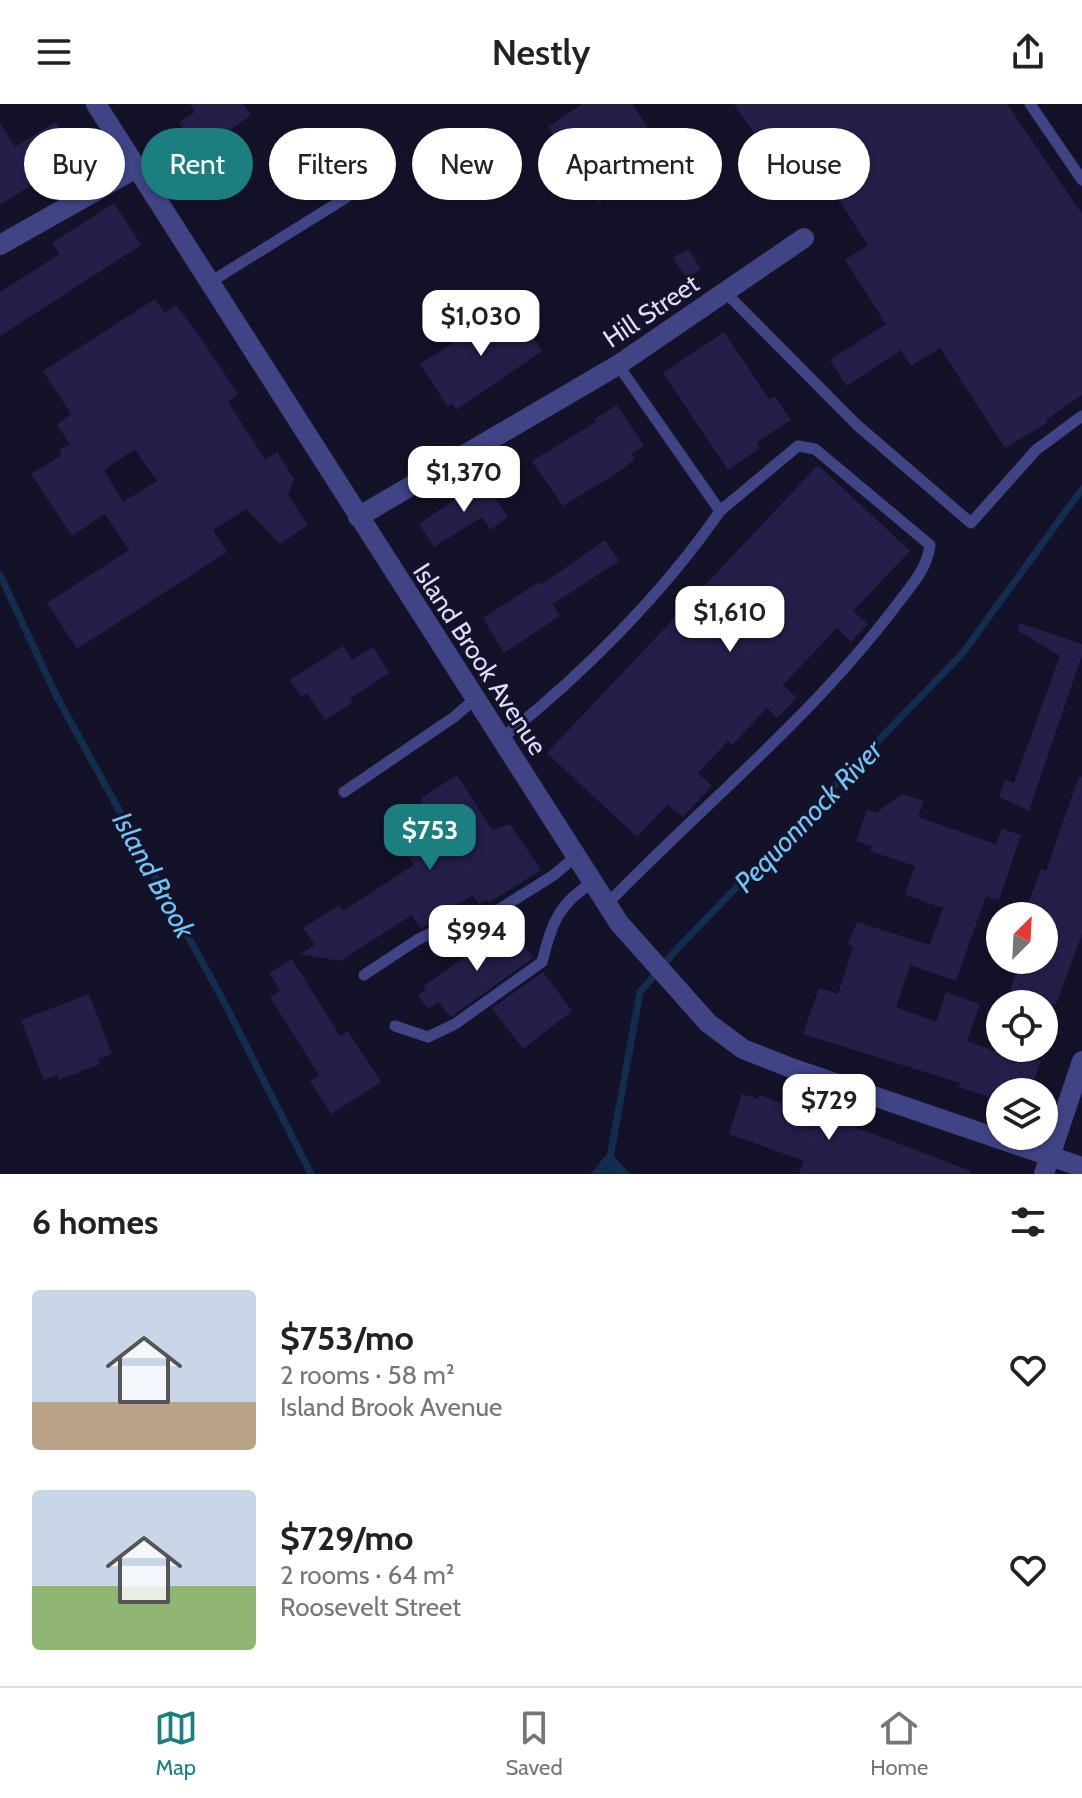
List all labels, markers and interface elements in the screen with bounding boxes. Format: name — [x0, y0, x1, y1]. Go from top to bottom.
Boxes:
icon: menu — [32, 30, 76, 74]
text: Nestly — [492, 30, 590, 74]
icon: share — [1006, 30, 1050, 74]
chip: Buy — [24, 128, 125, 200]
chip: Rent — [141, 128, 253, 200]
chip: Filters — [269, 128, 396, 200]
chip: New — [412, 128, 522, 200]
chip: Apartment — [538, 128, 722, 200]
chip: House — [738, 128, 870, 200]
street label: Hill Street — [597, 267, 705, 355]
pin: $1,030 — [416, 290, 546, 358]
text: $1,030 — [440, 300, 522, 332]
pin: $1,370 — [399, 446, 529, 514]
text: $1,370 — [426, 456, 502, 488]
street label: Island Brook Avenue — [406, 557, 554, 761]
pin: $1,610 — [665, 586, 795, 654]
text: $1,610 — [693, 596, 767, 628]
water label: Pequonnock River — [727, 732, 890, 899]
pin: $753 — [383, 804, 477, 872]
water label: Island Brook — [105, 806, 203, 945]
text: $753 — [402, 814, 458, 846]
north arrow — [986, 902, 1058, 974]
map controls — [986, 902, 1058, 1150]
pin: $994 — [430, 905, 524, 973]
text: $994 — [447, 915, 507, 947]
button: locate — [986, 990, 1058, 1062]
pin: $729 — [782, 1074, 876, 1142]
button: layers — [986, 1078, 1058, 1150]
text: $729 — [801, 1084, 857, 1116]
icon: filters — [1006, 1200, 1050, 1244]
text: 6 homes — [32, 1201, 158, 1243]
text: $753/mo — [280, 1317, 414, 1359]
icon: home — [96, 1322, 192, 1418]
icon: heart — [1006, 1348, 1050, 1392]
text: 2 rooms · 58 m² — [280, 1359, 455, 1391]
text: Island Brook Avenue — [280, 1391, 502, 1423]
text: $729/mo — [280, 1517, 413, 1559]
icon: home — [96, 1522, 192, 1618]
icon: heart — [1006, 1548, 1050, 1592]
text: 2 rooms · 64 m² — [280, 1559, 455, 1591]
text: Roosevelt Street — [280, 1591, 461, 1623]
tab: Map — [154, 1706, 198, 1781]
tab: Saved — [505, 1706, 563, 1781]
tab: Home — [870, 1706, 928, 1781]

